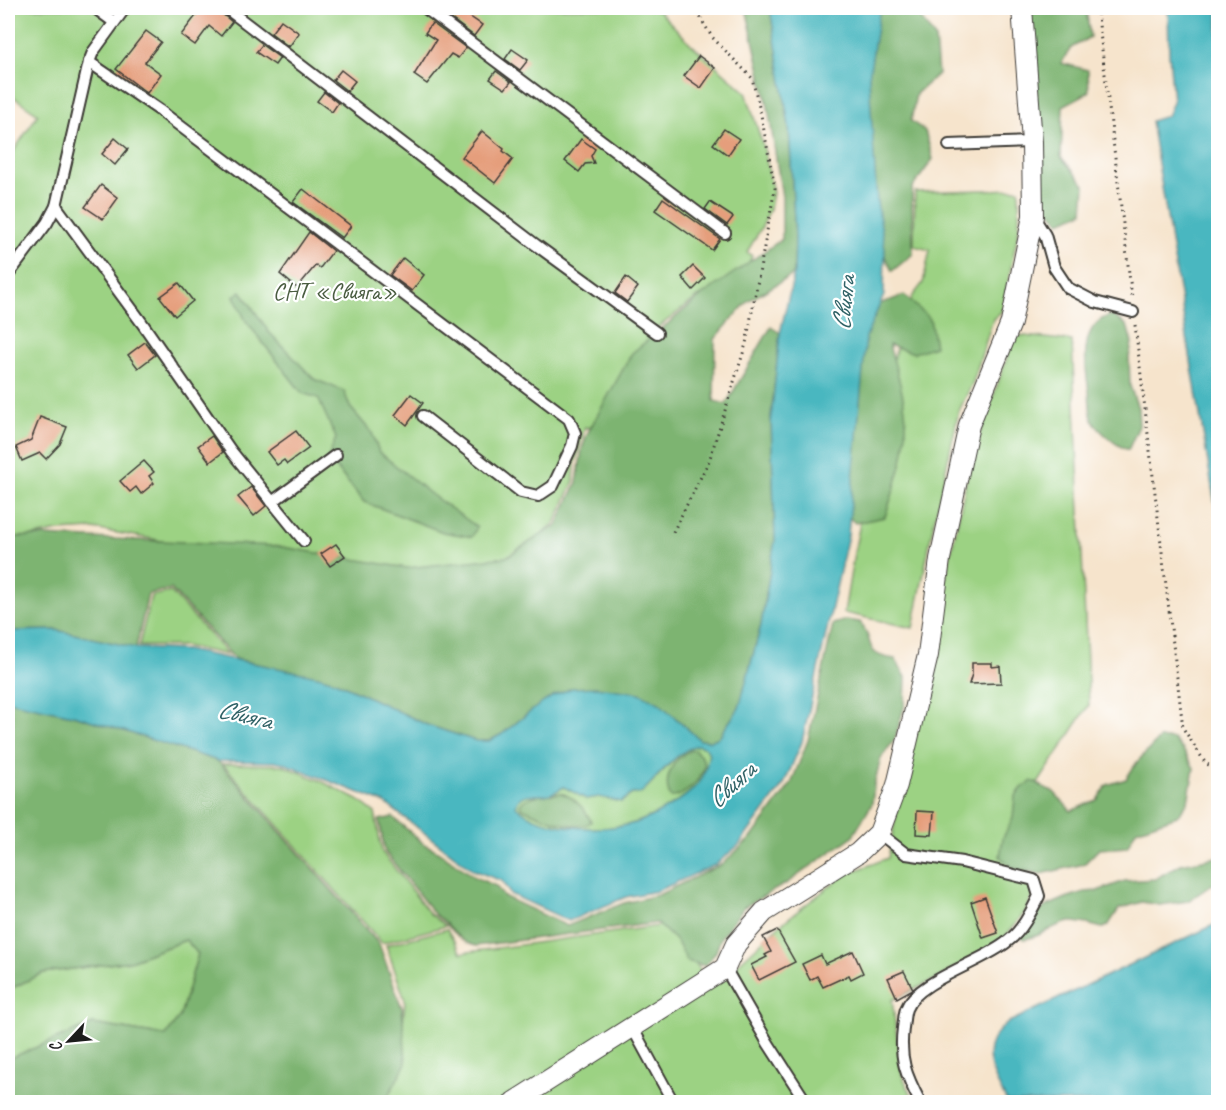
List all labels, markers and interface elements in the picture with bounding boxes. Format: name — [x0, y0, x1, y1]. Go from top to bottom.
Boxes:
water label: Свияга — [824, 271, 863, 332]
park label: СНТ «Свияга» — [273, 276, 397, 306]
water label: Свияга — [214, 692, 279, 738]
water label: Свияга — [700, 752, 765, 815]
north arrow — [39, 1011, 99, 1071]
text: С — [45, 1037, 67, 1055]

